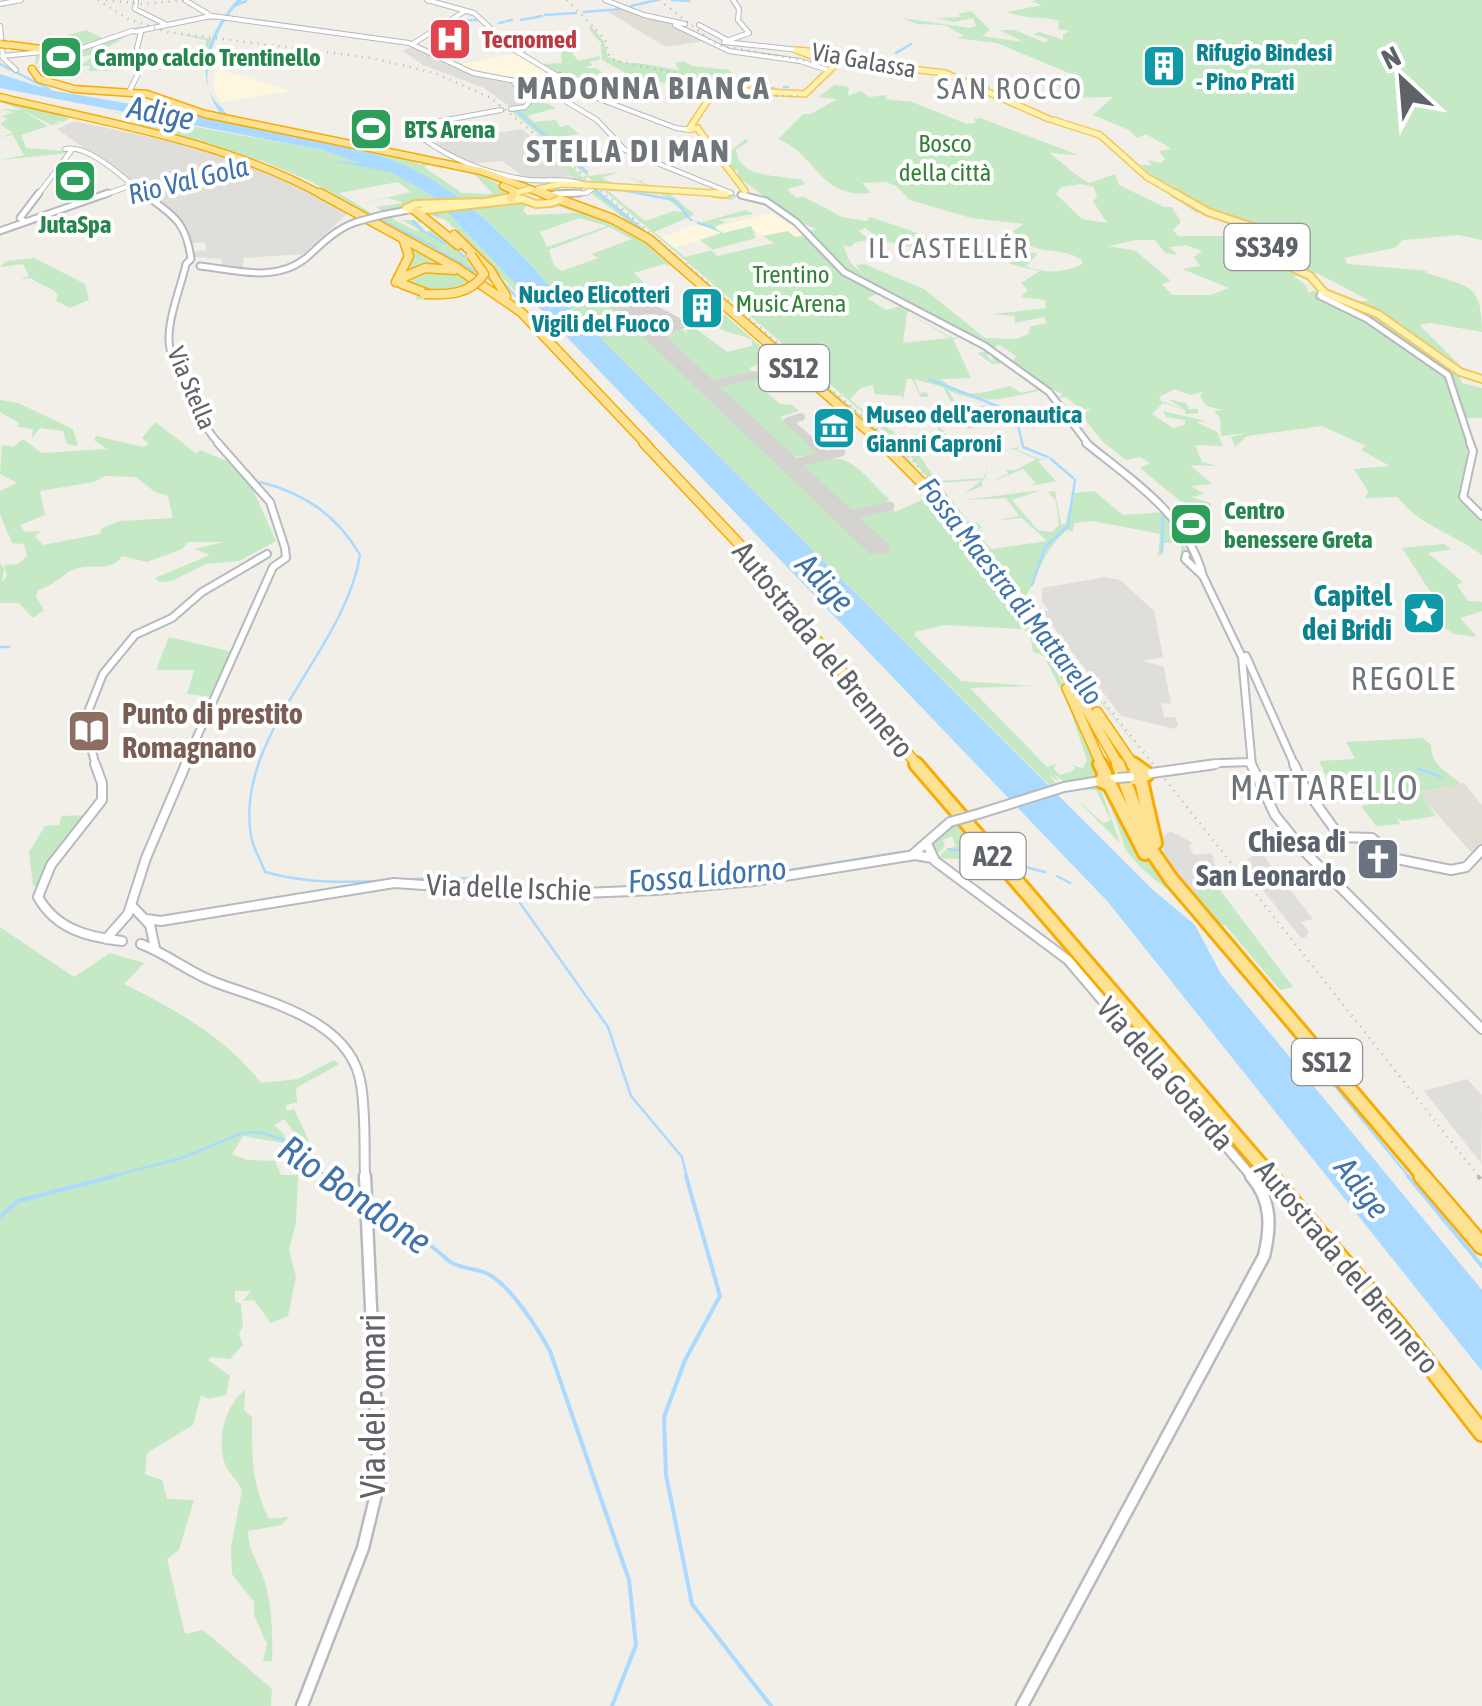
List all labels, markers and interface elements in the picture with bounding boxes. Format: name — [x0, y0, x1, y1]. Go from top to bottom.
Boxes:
hospital icon: Tecnomed — [427, 16, 473, 62]
place label: Tecnomed — [482, 25, 577, 53]
north arrow — [1352, 30, 1452, 130]
sports icon: Campo calcio Trentinello — [38, 34, 84, 80]
street label: Via Galassa — [810, 37, 918, 83]
place label: Rifugio Bindesi - Pino Prati — [1196, 38, 1332, 95]
text: N — [1377, 40, 1405, 76]
place label: Campo calcio Trentinello — [94, 43, 321, 71]
building icon: Rifugio Bindesi - Pino Prati — [1141, 43, 1187, 89]
district label: MADONNA BIANCA — [517, 69, 771, 106]
district label: SAN ROCCO — [936, 71, 1084, 105]
water label: Adige — [124, 88, 198, 137]
sports icon: BTS Arena — [348, 106, 394, 152]
place label: BTS Arena — [404, 115, 495, 143]
park label: Bosco della città — [899, 129, 991, 186]
district label: STELLA DI MAN — [527, 132, 731, 169]
water label: Rio Val Gola — [125, 150, 251, 210]
sports icon: JutaSpa — [52, 158, 98, 204]
place label: JutaSpa — [38, 210, 111, 238]
road number: SS349 — [1224, 224, 1310, 270]
district label: IL CASTELLÉR — [868, 232, 1030, 264]
park label: Trentino Music Arena — [736, 260, 846, 317]
place label: Nucleo Elicotteri Vigili del Fuoco — [518, 280, 670, 337]
building icon: Nucleo Elicotteri Vigili del Fuoco — [679, 285, 725, 331]
street label: Via Stella — [162, 343, 222, 433]
road number: SS12 — [759, 345, 829, 391]
place label: Museo dell'aeronautica Gianni Caproni — [866, 400, 1082, 457]
museum icon: Museo dell'aeronautica Gianni Caproni — [811, 405, 857, 451]
water label: Fossa Maestra di Mattarello — [912, 471, 1110, 711]
place label: Centro benessere Greta — [1224, 496, 1373, 553]
sports icon: Centro benessere Greta — [1168, 501, 1214, 547]
street label: Autostrada del Brennero — [726, 535, 921, 764]
water label: Adige — [788, 545, 862, 620]
place label: Capitel dei Bridi — [1302, 578, 1393, 646]
place icon: Capitel dei Bridi — [1401, 590, 1447, 636]
district label: REGOLE — [1351, 660, 1457, 697]
place label: Punto di prestito Romagnano — [122, 696, 303, 764]
library icon: Punto di prestito Romagnano — [66, 708, 112, 754]
district label: MATTARELLO — [1230, 767, 1420, 807]
place label: Chiesa di San Leonardo — [1196, 824, 1346, 892]
road number: A22 — [960, 833, 1026, 879]
church icon: Chiesa di San Leonardo — [1355, 836, 1401, 882]
water label: Fossa Lidorno — [626, 849, 788, 900]
street label: Via delle Ischie — [426, 867, 592, 907]
street label: Via della Gotarda — [1090, 990, 1241, 1157]
road number: SS12 — [1292, 1039, 1362, 1085]
water label: Rio Bondone — [271, 1126, 440, 1263]
water label: Adige — [1327, 1149, 1398, 1226]
street label: Autostrada del Brennero — [1249, 1153, 1447, 1380]
street label: Via dei Pomari — [352, 1314, 392, 1498]

